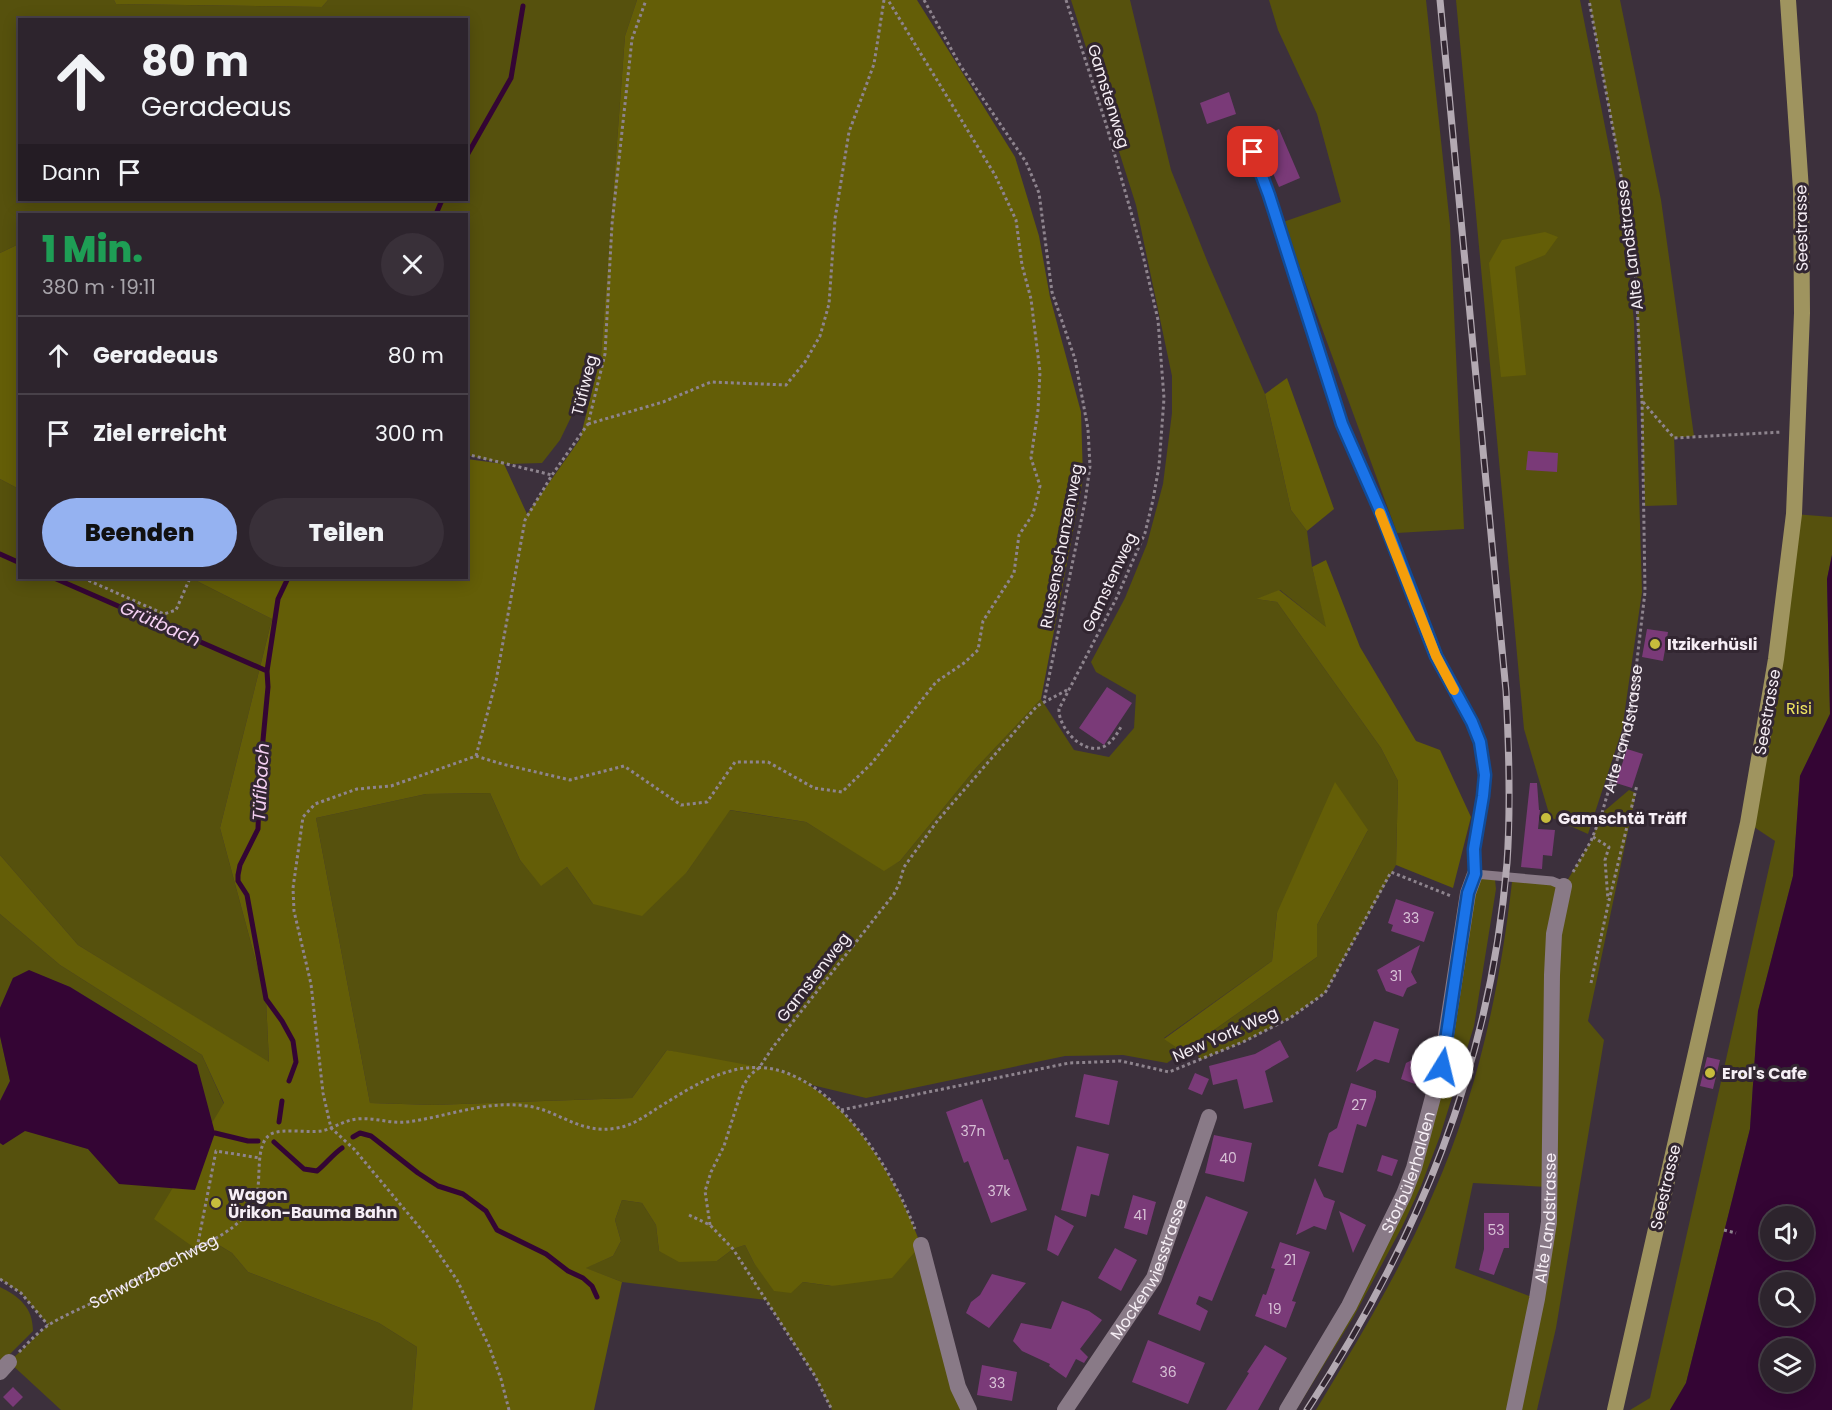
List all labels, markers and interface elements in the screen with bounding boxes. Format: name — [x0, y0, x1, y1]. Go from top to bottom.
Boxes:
text: 80 m — [141, 32, 249, 91]
street label: Gamstenweg — [1082, 41, 1135, 151]
icon: ahead — [42, 42, 120, 120]
text: Geradeaus — [141, 88, 292, 125]
pin — [1227, 126, 1278, 177]
icon: arrive — [1236, 135, 1269, 168]
icon: arrive — [113, 156, 146, 189]
text: Dann — [42, 157, 101, 188]
street label: Alte Landstrasse — [1610, 178, 1649, 311]
street label: Seestrasse — [1789, 184, 1814, 272]
text: 1 Min. — [42, 224, 143, 275]
button: close — [381, 233, 444, 296]
text: 380 m · 19:11 — [42, 273, 156, 301]
icon: ahead — [42, 339, 75, 372]
text: Geradeaus — [93, 340, 218, 371]
text: 80 m — [388, 340, 444, 371]
street label: Tüfiweg — [566, 352, 603, 418]
icon: arrive — [42, 417, 75, 450]
text: Ziel erreicht — [93, 418, 227, 449]
text: 300 m — [375, 418, 444, 449]
street label: Russenschanzenweg — [1034, 462, 1089, 631]
button: Beenden — [42, 498, 237, 567]
button: Teilen — [249, 498, 444, 567]
street label: Gamstenweg — [1076, 528, 1143, 636]
water label: Grütbach — [116, 595, 204, 652]
place label: Itzikerhüsli — [1667, 633, 1757, 656]
marker: Itzikerhüsli — [1648, 637, 1662, 651]
street label: Alte Landstrasse — [1597, 663, 1648, 796]
street label: Seestrasse — [1749, 667, 1786, 757]
park label: Risi — [1786, 697, 1812, 720]
water label: Tüfibach — [246, 742, 275, 822]
place label: Gamschtä Träff — [1558, 807, 1687, 830]
marker: Gamschtä Träff — [1539, 811, 1553, 825]
house number: 33 — [1403, 908, 1419, 928]
street label: Gamstenweg — [771, 928, 856, 1027]
house number: 31 — [1390, 966, 1402, 986]
street label: New York Weg — [1169, 1001, 1281, 1068]
position arrow — [1410, 1035, 1474, 1099]
place label: Erol's Cafe — [1722, 1062, 1807, 1085]
marker: Erol's Cafe — [1703, 1066, 1717, 1080]
house number: 27 — [1351, 1095, 1367, 1115]
street label: Storbülerhalden — [1376, 1109, 1441, 1237]
house number: 37n — [961, 1121, 985, 1141]
street label: Seestrasse — [1645, 1142, 1686, 1232]
house number: 40 — [1219, 1148, 1237, 1168]
street label: Alte Landstrasse — [1529, 1152, 1562, 1285]
house number: 37k — [987, 1181, 1011, 1201]
place label: Wagon Ürikon-Bauma Bahn — [228, 1183, 397, 1224]
street label: Mockenwiesstrasse — [1105, 1195, 1192, 1344]
marker: Wagon Ürikon-Bauma Bahn — [209, 1196, 223, 1210]
house number: 41 — [1133, 1205, 1147, 1225]
map controls — [1760, 1206, 1814, 1392]
button: sound — [1760, 1206, 1814, 1260]
house number: 53 — [1487, 1220, 1505, 1240]
street label: Schwarzbachweg — [85, 1228, 222, 1315]
house number: 21 — [1284, 1250, 1296, 1270]
button: search — [1760, 1272, 1814, 1326]
house number: 19 — [1268, 1299, 1282, 1319]
button: layers — [1760, 1338, 1814, 1392]
house number: 36 — [1159, 1362, 1177, 1382]
house number: 33 — [989, 1373, 1005, 1393]

